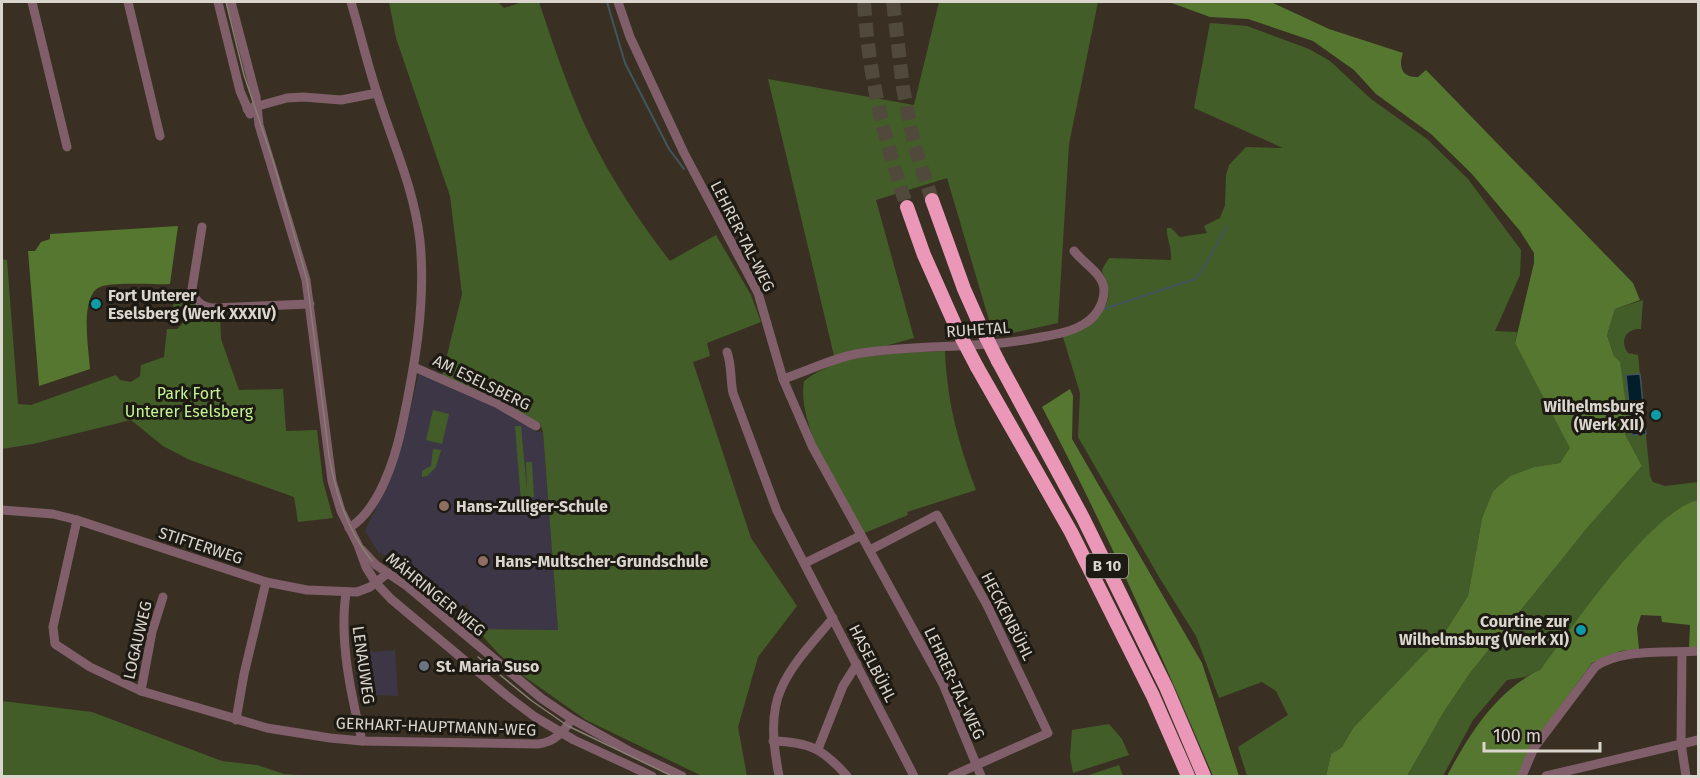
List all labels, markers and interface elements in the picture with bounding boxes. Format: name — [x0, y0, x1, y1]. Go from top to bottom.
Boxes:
street label: LEHRER-TAL-WEG — [706, 178, 779, 295]
place label: Fort Unterer Eselsberg (Werk XXXIV) — [108, 286, 276, 323]
marker: Fort Unterer Eselsberg (Werk XXXIV) — [89, 297, 103, 311]
street label: RUHETAL — [945, 318, 1011, 341]
street label: AM ESELSBERG — [430, 351, 534, 414]
park label: Park Fort Unterer Eselsberg — [125, 384, 254, 421]
place label: Wilhelmsburg (Werk XII) — [1543, 397, 1644, 434]
marker: Wilhelmsburg (Werk XII) — [1649, 408, 1663, 422]
place label: Hans-Zulliger-Schule — [456, 497, 608, 516]
marker: Hans-Zulliger-Schule — [437, 499, 451, 513]
street label: STIFTERWEG — [156, 523, 245, 568]
street label: MÄHRINGER WEG — [382, 549, 489, 640]
place label: Hans-Multscher-Grundschule — [495, 552, 708, 571]
marker: Hans-Multscher-Grundschule — [476, 554, 490, 568]
road number: B 10 — [1086, 554, 1128, 578]
street label: HECKENBÜHL — [977, 569, 1038, 663]
street label: LOGAUWEG — [119, 599, 156, 681]
place label: Courtine zur Wilhelmsburg (Werk XI) — [1399, 612, 1570, 649]
street label: HASELBÜHL — [845, 621, 900, 705]
marker: Courtine zur Wilhelmsburg (Werk XI) — [1574, 623, 1588, 637]
street label: LEHRER-TAL-WEG — [920, 624, 989, 742]
street label: LENAUWEG — [349, 625, 378, 705]
place label: St. Maria Suso — [436, 657, 539, 676]
marker: St. Maria Suso — [417, 659, 431, 673]
street label: GERHART-HAUPTMANN-WEG — [335, 714, 537, 739]
scale bar — [1484, 715, 1600, 753]
text: 100 m — [1493, 725, 1541, 747]

